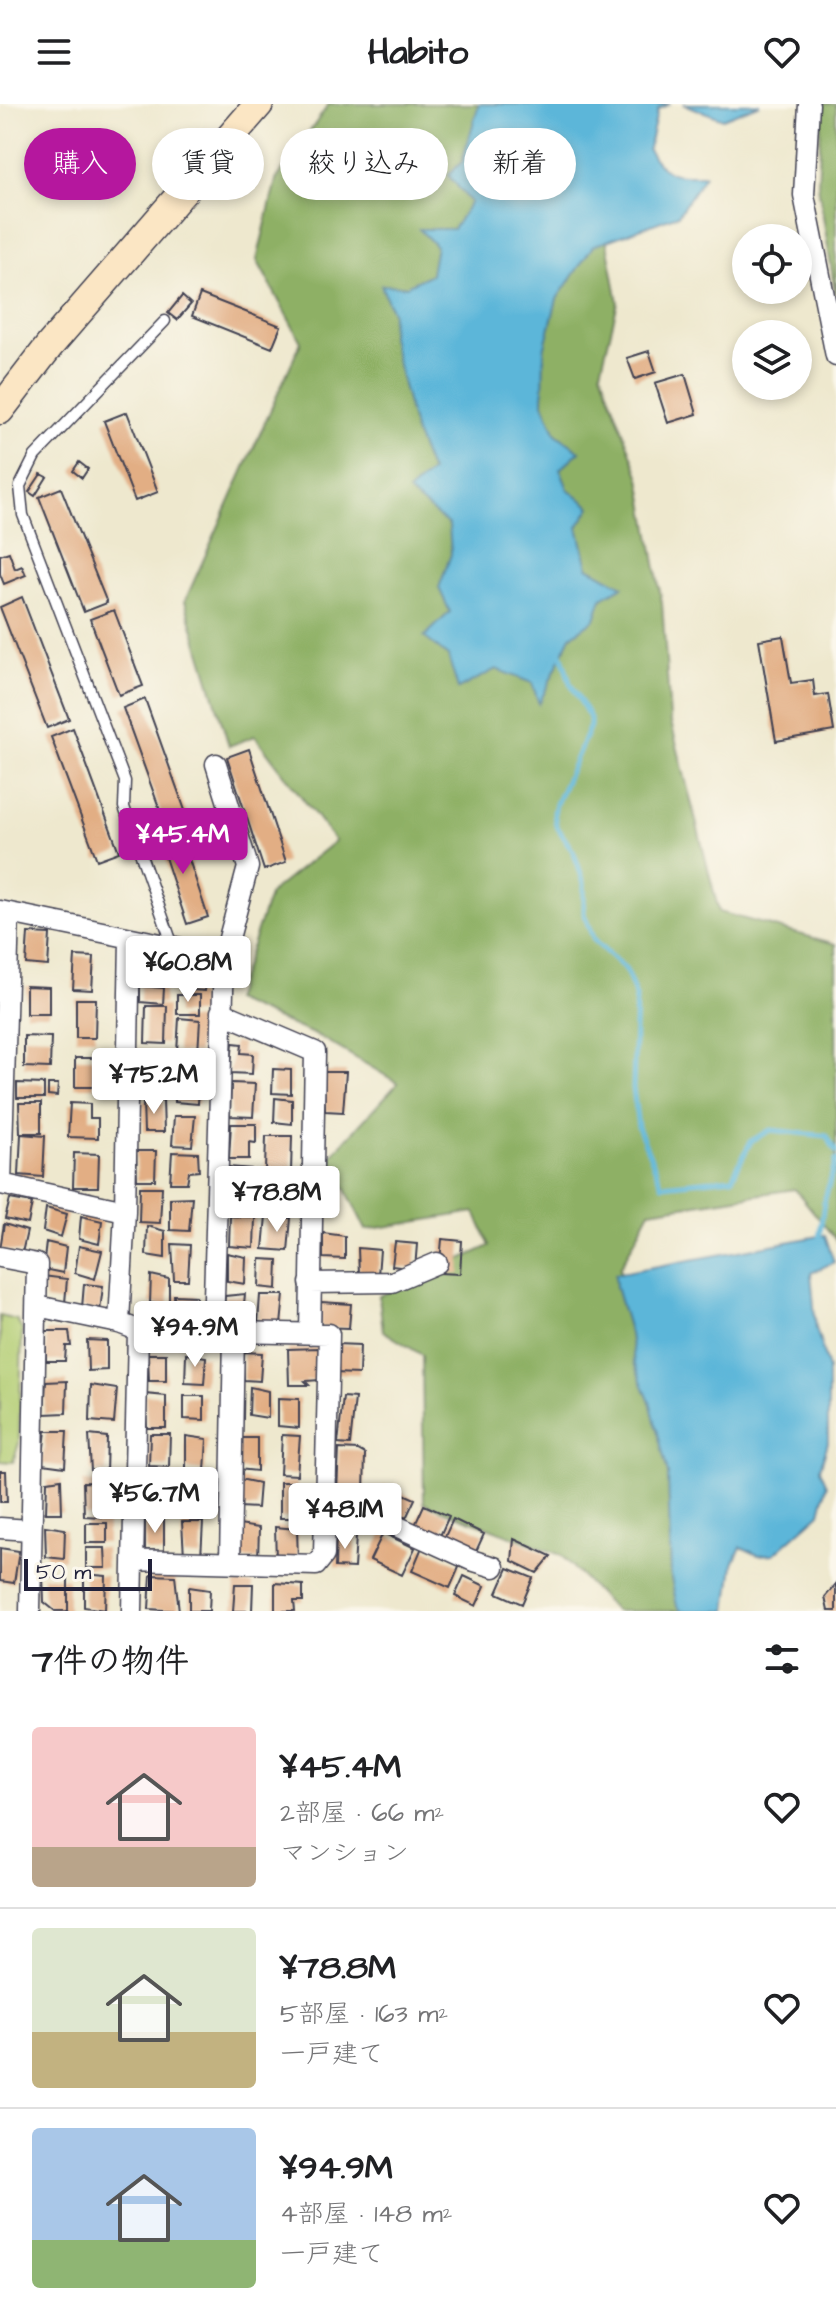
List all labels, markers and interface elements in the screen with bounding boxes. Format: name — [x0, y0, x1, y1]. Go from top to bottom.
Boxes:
text: Habito — [368, 27, 468, 78]
icon: menu — [32, 30, 76, 74]
icon: heart — [760, 30, 804, 74]
chip: 購入 — [24, 128, 136, 200]
chip: 賃貸 — [152, 128, 264, 200]
chip: 絞り込み — [280, 128, 448, 200]
chip: 新着 — [464, 128, 576, 200]
map controls — [732, 224, 812, 400]
button: locate — [732, 224, 812, 304]
button: layers — [732, 320, 812, 400]
pin: ¥45.4M — [118, 808, 248, 876]
text: ¥45.4M — [137, 816, 229, 852]
pin: ¥60.8M — [123, 936, 253, 1004]
text: ¥60.8M — [144, 944, 232, 980]
pin: ¥75.2M — [89, 1048, 219, 1116]
text: ¥75.2M — [110, 1056, 198, 1092]
pin: ¥78.8M — [212, 1166, 342, 1234]
text: ¥78.8M — [233, 1174, 321, 1210]
pin: ¥94.9M — [130, 1301, 260, 1369]
text: ¥94.9M — [152, 1309, 238, 1345]
pin: ¥56.7M — [90, 1467, 220, 1535]
text: ¥56.7M — [110, 1475, 200, 1511]
pin: ¥48.1M — [280, 1483, 410, 1551]
text: ¥48.1M — [307, 1491, 383, 1527]
scale bar — [24, 1555, 152, 1591]
text: 50 m — [36, 1557, 91, 1588]
icon: filters — [760, 1637, 804, 1681]
text: 7件の物件 — [32, 1638, 189, 1686]
text: ¥45.4M — [280, 1743, 401, 1791]
icon: home — [96, 1759, 192, 1855]
icon: heart — [760, 1785, 804, 1829]
text: 2部屋 · 66 m² — [280, 1795, 444, 1831]
text: マンション — [280, 1835, 409, 1871]
text: ¥78.8M — [280, 1944, 396, 1992]
icon: home — [96, 1960, 192, 2056]
icon: heart — [760, 1986, 804, 2030]
text: 5部屋 · 163 m² — [280, 1996, 448, 2032]
text: 一戸建て — [280, 2036, 384, 2072]
text: ¥94.9M — [280, 2144, 393, 2192]
icon: home — [96, 2160, 192, 2256]
icon: heart — [760, 2186, 804, 2230]
text: 4部屋 · 148 m² — [280, 2196, 452, 2232]
text: 一戸建て — [280, 2236, 384, 2272]

